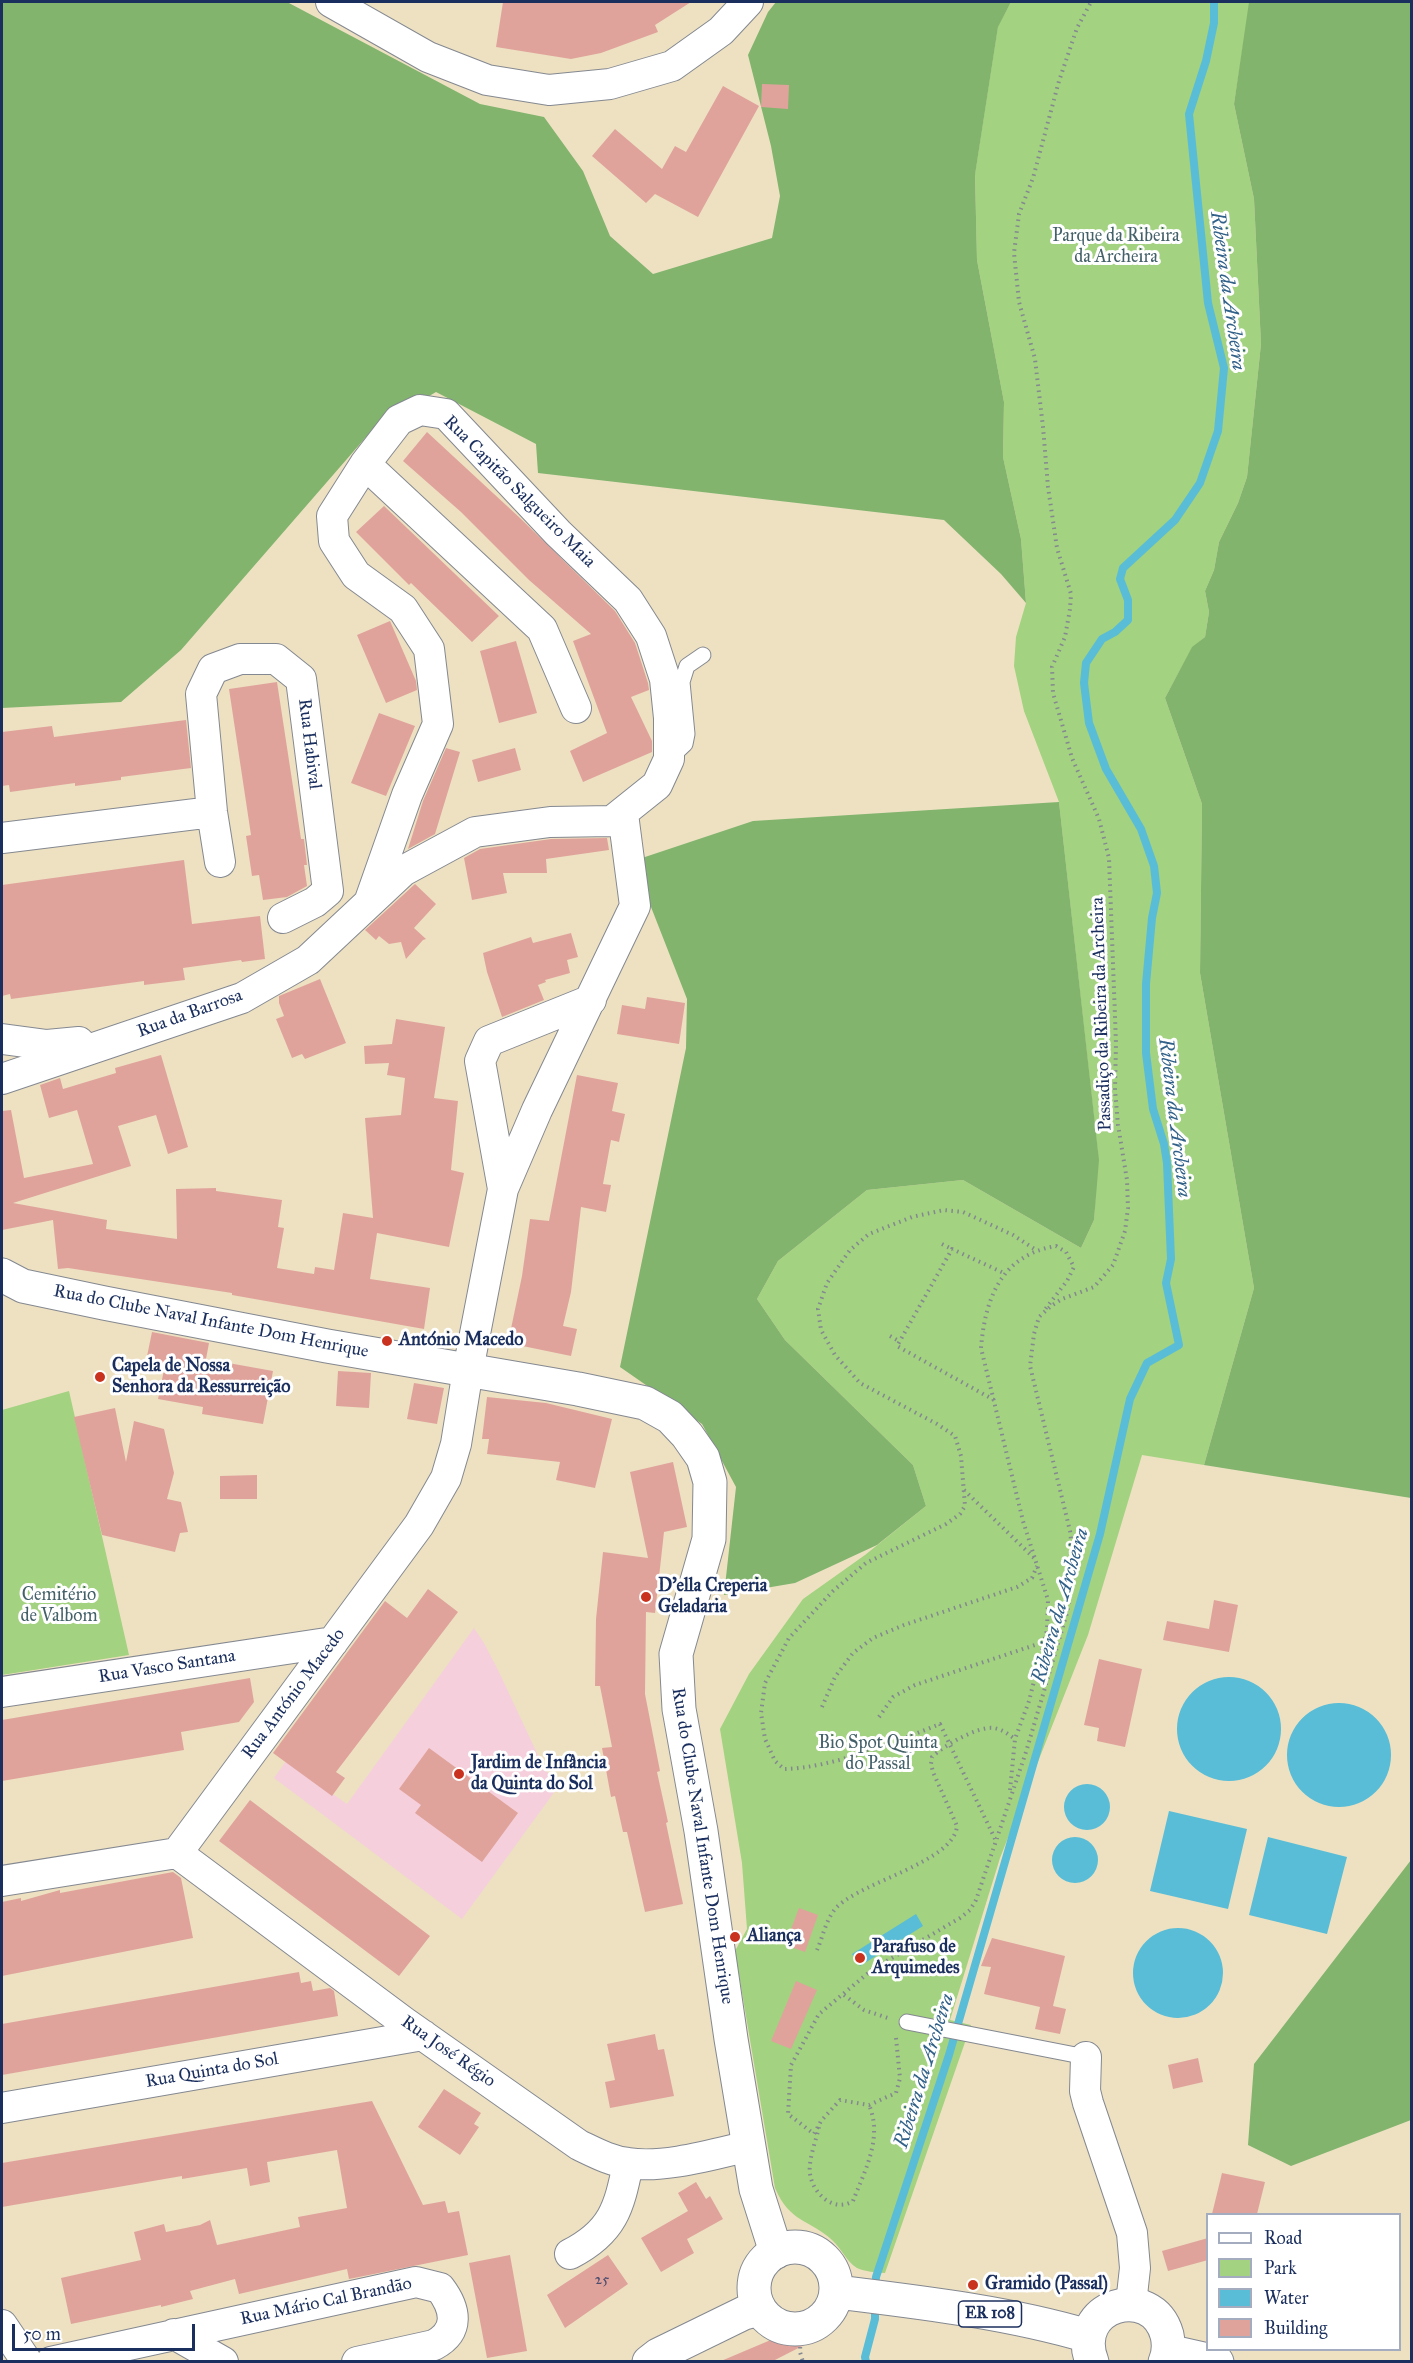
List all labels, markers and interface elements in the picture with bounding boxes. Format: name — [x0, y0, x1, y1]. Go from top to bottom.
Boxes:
water label: Ribeira da Archeira — [1204, 210, 1250, 372]
park label: Parque da Ribeira da Archeira — [1052, 226, 1180, 268]
street label: Rua Capitão Salgueiro Maia — [438, 411, 600, 573]
street label: Rua Habival — [293, 697, 325, 791]
street label: Passadiço da Ribeira da Archeira — [1087, 897, 1117, 1131]
street label: Rua da Barrosa — [134, 985, 246, 1043]
water label: Ribeira da Archeira — [1152, 1037, 1196, 1199]
street label: Rua do Clube Naval Infante Dom Henrique — [52, 1281, 370, 1363]
place label: António Macedo — [399, 1330, 524, 1352]
marker: António Macedo — [380, 1334, 394, 1348]
place label: Capela de Nossa Senhora da Ressurreição — [112, 1356, 290, 1398]
marker: Capela de Nossa Senhora da Ressurreição — [93, 1370, 107, 1384]
water label: Ribeira da Archeira — [1027, 1526, 1095, 1686]
place label: D'ella Creperia Geladaria — [658, 1576, 767, 1618]
park label: Cemitério de Valbom — [20, 1585, 98, 1628]
marker: D'ella Creperia Geladaria — [639, 1590, 653, 1604]
street label: Rua António Macedo — [238, 1624, 350, 1764]
street label: Rua Vasco Santana — [97, 1646, 237, 1688]
street label: Rua do Clube Naval Infante Dom Henrique — [666, 1686, 738, 2006]
park label: Bio Spot Quinta do Passal — [818, 1733, 938, 1776]
place label: Jardim de Infância da Quinta do Sol — [471, 1753, 607, 1796]
marker: Jardim de Infância da Quinta do Sol — [452, 1767, 466, 1781]
place label: Aliança — [747, 1926, 801, 1948]
marker: Aliança — [728, 1930, 742, 1944]
place label: Parafuso de Arquimedes — [872, 1937, 960, 1980]
marker: Parafuso de Arquimedes — [853, 1951, 867, 1965]
water label: Ribeira da Archeira — [890, 1991, 960, 2151]
street label: Rua José Régio — [397, 2012, 499, 2092]
street label: Rua Quinta do Sol — [144, 2049, 280, 2093]
legend — [1206, 2213, 1401, 2351]
text: Road — [1264, 2227, 1302, 2249]
text: Park — [1264, 2257, 1297, 2279]
house number: 25 — [595, 2271, 609, 2289]
street label: Rua Mário Cal Brandão — [238, 2273, 414, 2331]
place label: Gramido (Passal) — [985, 2274, 1108, 2296]
marker: Gramido (Passal) — [966, 2278, 980, 2292]
text: Water — [1264, 2287, 1308, 2309]
road number: ER 108 — [958, 2301, 1022, 2327]
scale bar — [15, 2312, 198, 2350]
text: Building — [1264, 2317, 1327, 2339]
text: 50 m — [23, 2323, 61, 2345]

